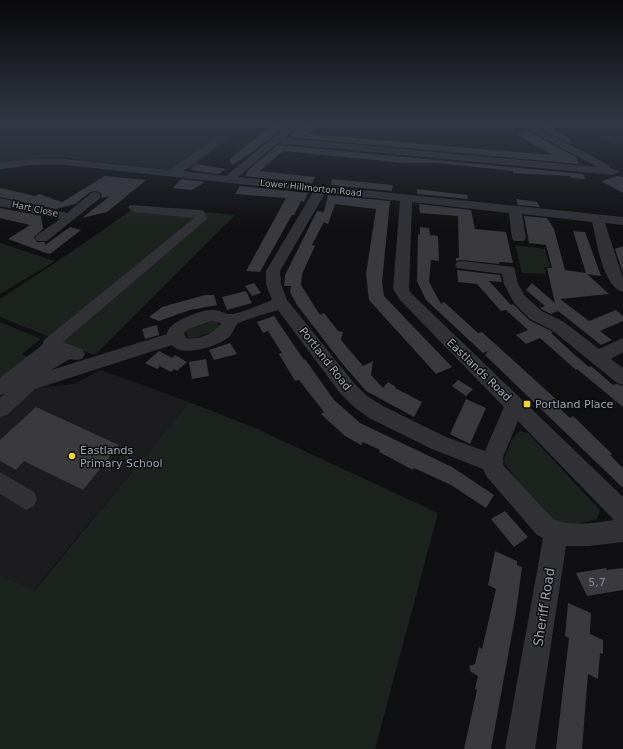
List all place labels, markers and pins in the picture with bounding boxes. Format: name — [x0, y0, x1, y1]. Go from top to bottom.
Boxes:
place label: Portland Place — [535, 398, 614, 411]
marker: Portland Place — [522, 399, 532, 409]
place label: Eastlands Primary School — [80, 444, 163, 470]
marker: Eastlands Primary School — [67, 451, 77, 461]

